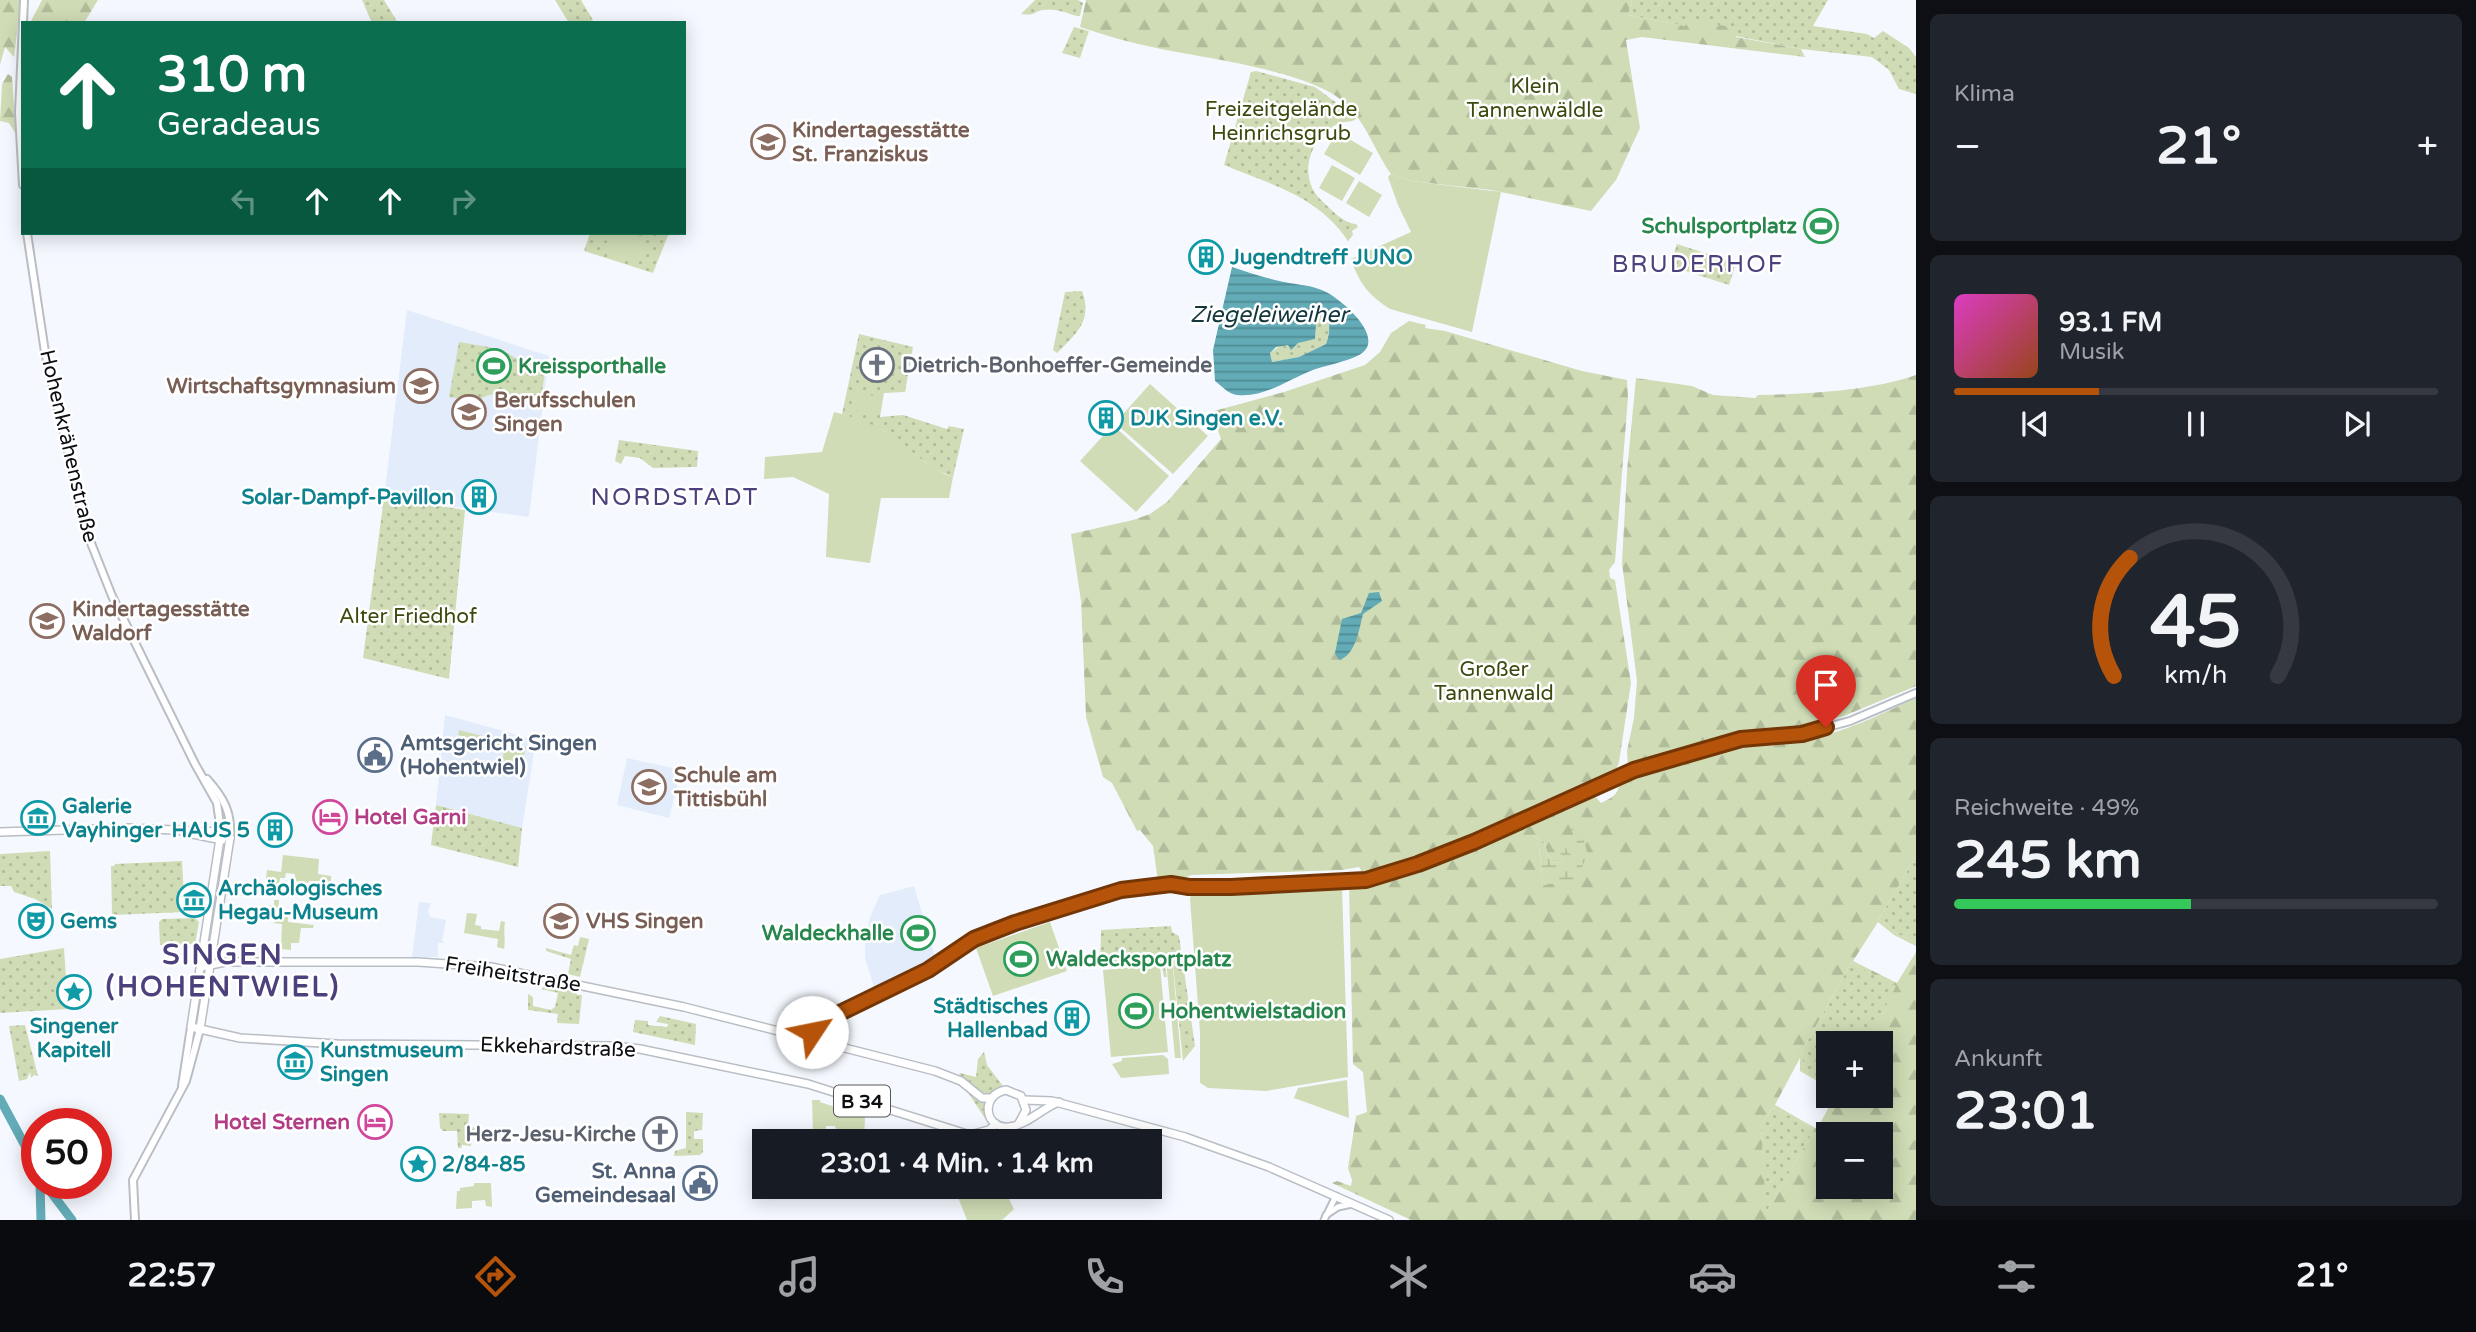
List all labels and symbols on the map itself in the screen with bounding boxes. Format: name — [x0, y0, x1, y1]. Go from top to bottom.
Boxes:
park label: Klein Tannenwäldle — [1467, 74, 1604, 123]
park label: Freizeitgelände Heinrichsgrub — [1205, 97, 1357, 146]
place label: Kindertagesstätte St. Franziskus — [792, 118, 970, 167]
school or university icon: Kindertagesstätte St. Franziskus — [749, 123, 787, 161]
sports icon: Schulsportplatz — [1802, 207, 1840, 245]
place label: Schulsportplatz — [1641, 214, 1798, 239]
building icon: Jugendtreff JUNO — [1187, 238, 1225, 276]
place label: Jugendtreff JUNO — [1229, 245, 1413, 270]
district label: BRUDERHOF — [1612, 250, 1784, 279]
water label: Ziegeleiweiher — [1190, 301, 1351, 329]
church icon: Dietrich-Bonhoeffer-Gemeinde — [858, 346, 896, 384]
street label: Hohenkrähenstraße — [34, 347, 103, 545]
sports icon: Kreissporthalle — [475, 347, 513, 385]
place label: Dietrich-Bonhoeffer-Gemeinde — [902, 353, 1212, 378]
place label: Kreissporthalle — [518, 354, 666, 379]
school or university icon: Wirtschaftsgymnasium — [402, 367, 440, 405]
place label: Wirtschaftsgymnasium — [166, 374, 396, 399]
place label: Berufsschulen Singen — [494, 388, 636, 437]
school or university icon: Berufsschulen Singen — [450, 393, 488, 431]
building icon: DJK Singen e.V. — [1087, 399, 1125, 437]
place label: DJK Singen e.V. — [1130, 406, 1283, 431]
building icon: Solar-Dampf-Pavillon — [460, 478, 498, 516]
district label: NORDSTADT — [591, 483, 759, 512]
place label: Solar-Dampf-Pavillon — [241, 485, 454, 510]
place label: Kindertagesstätte Waldorf — [72, 597, 250, 646]
school or university icon: Kindertagesstätte Waldorf — [28, 602, 66, 640]
park label: Alter Friedhof — [339, 604, 477, 629]
pin — [1796, 655, 1856, 727]
park label: Großer Tannenwald — [1434, 657, 1554, 706]
place label: Amtsgericht Singen (Hohentwiel) — [400, 731, 597, 780]
public building icon: Amtsgericht Singen (Hohentwiel) — [356, 736, 394, 774]
place label: Schule am Tittisbühl — [673, 763, 777, 812]
school or university icon: Schule am Tittisbühl — [630, 768, 668, 806]
place label: Galerie Vayhinger — [62, 794, 163, 843]
hotel icon: Hotel Garni — [311, 798, 349, 836]
museum icon: Galerie Vayhinger — [19, 799, 57, 837]
place label: Hotel Garni — [354, 805, 466, 830]
building icon: HAUS 5 — [256, 811, 294, 849]
place label: HAUS 5 — [171, 818, 250, 843]
place label: Archäologisches Hegau-Museum — [218, 876, 382, 925]
museum icon: Archäologisches Hegau-Museum — [175, 881, 213, 919]
theatre icon: Gems — [17, 902, 55, 940]
school or university icon: VHS Singen — [542, 902, 580, 940]
place label: Gems — [60, 909, 117, 934]
place label: VHS Singen — [586, 909, 704, 934]
sports icon: Waldeckhalle — [899, 914, 937, 952]
place label: Waldeckhalle — [762, 921, 894, 946]
district label: SINGEN (HOHENTWIEL) — [106, 938, 340, 1004]
sports icon: Waldecksportplatz — [1002, 940, 1040, 978]
place label: Waldecksportplatz — [1046, 947, 1232, 972]
street label: Freiheitstraße — [443, 951, 583, 998]
place icon: Singener Kapitell — [55, 973, 93, 1011]
sports icon: Hohentwielstadion — [1117, 992, 1155, 1030]
place label: Städtisches Hallenbad — [933, 994, 1048, 1043]
position arrow — [775, 995, 849, 1069]
building icon: Städtisches Hallenbad — [1053, 999, 1091, 1037]
place label: Hohentwielstadion — [1160, 999, 1346, 1024]
place label: Singener Kapitell — [30, 1014, 119, 1063]
street label: Ekkehardstraße — [480, 1032, 637, 1063]
place label: Kunstmuseum Singen — [320, 1038, 464, 1087]
museum icon: Kunstmuseum Singen — [276, 1043, 314, 1081]
road number: B 34 — [834, 1086, 890, 1116]
hotel icon: Hotel Sternen — [356, 1103, 394, 1141]
speed limit sign: 50 — [21, 1108, 112, 1199]
place label: Hotel Sternen — [214, 1110, 350, 1135]
church icon: Herz-Jesu-Kirche — [641, 1115, 679, 1153]
place label: Herz-Jesu-Kirche — [465, 1122, 636, 1147]
place icon: 2/84-85 — [399, 1145, 437, 1183]
place label: 2/84-85 — [442, 1152, 526, 1177]
place label: St. Anna Gemeindesaal — [535, 1159, 676, 1208]
public building icon: St. Anna Gemeindesaal — [681, 1164, 719, 1202]

